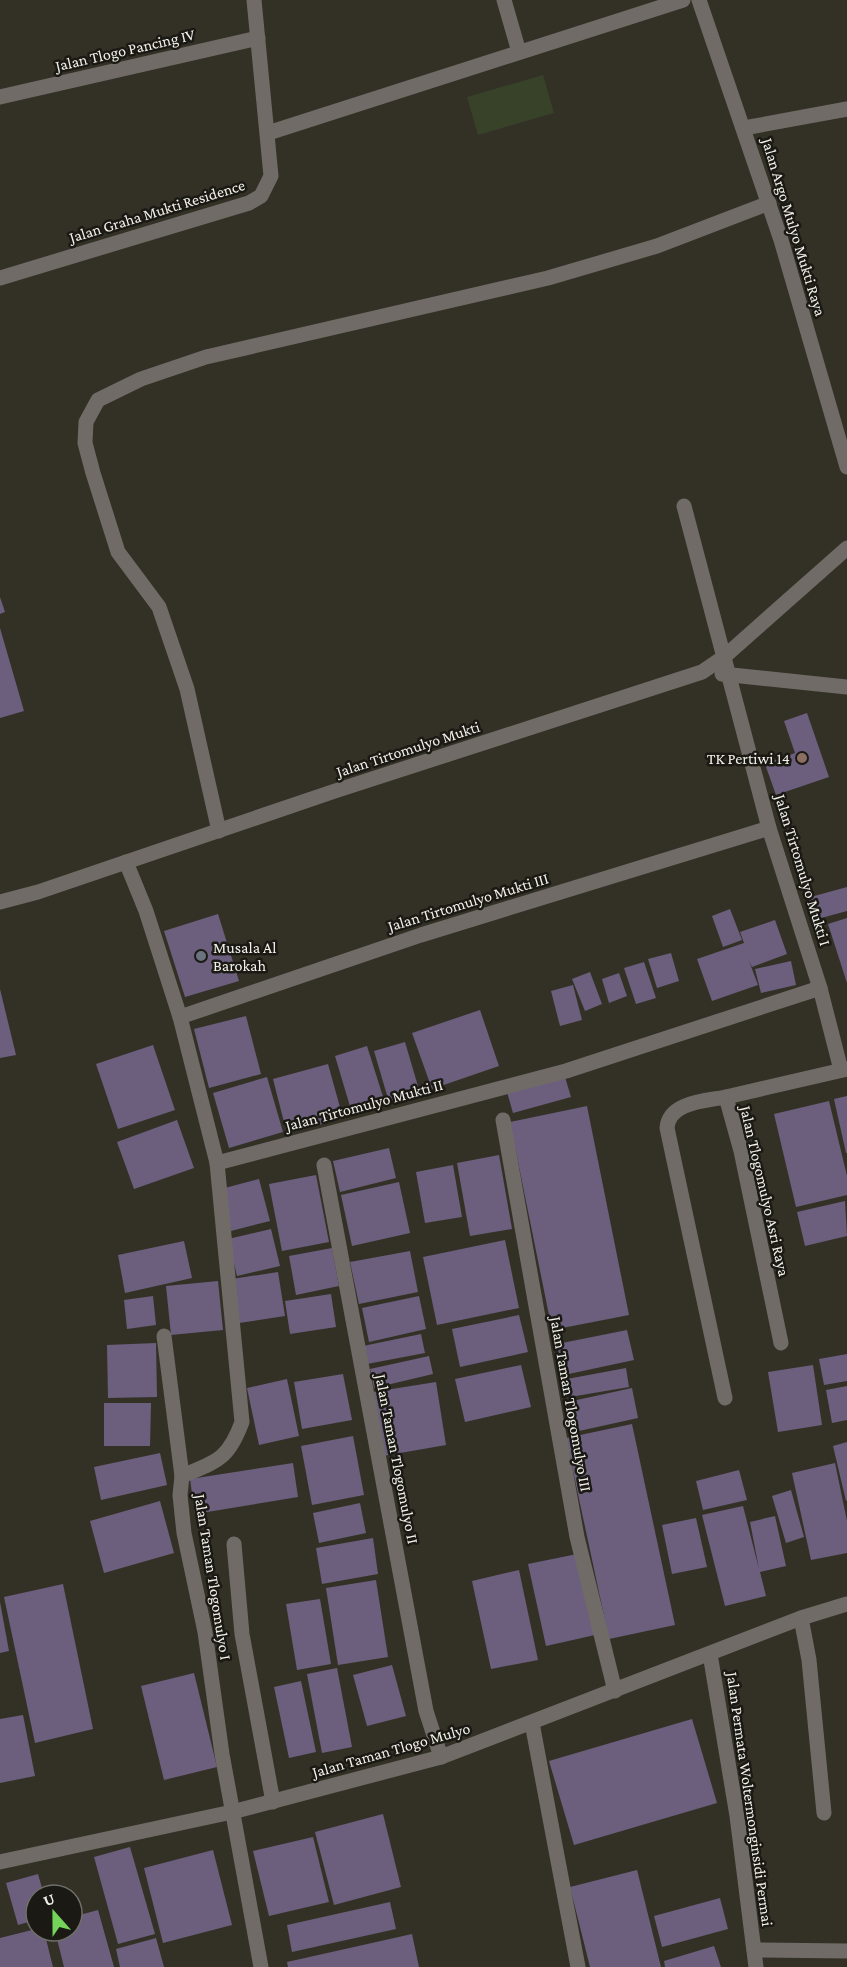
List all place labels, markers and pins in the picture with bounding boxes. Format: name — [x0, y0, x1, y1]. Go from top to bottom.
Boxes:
place label: TK Pertiwi 14 — [707, 750, 790, 767]
marker: TK Pertiwi 14 — [795, 751, 809, 765]
place label: Musala Al Barokah — [213, 939, 276, 974]
marker: Musala Al Barokah — [194, 949, 208, 963]

